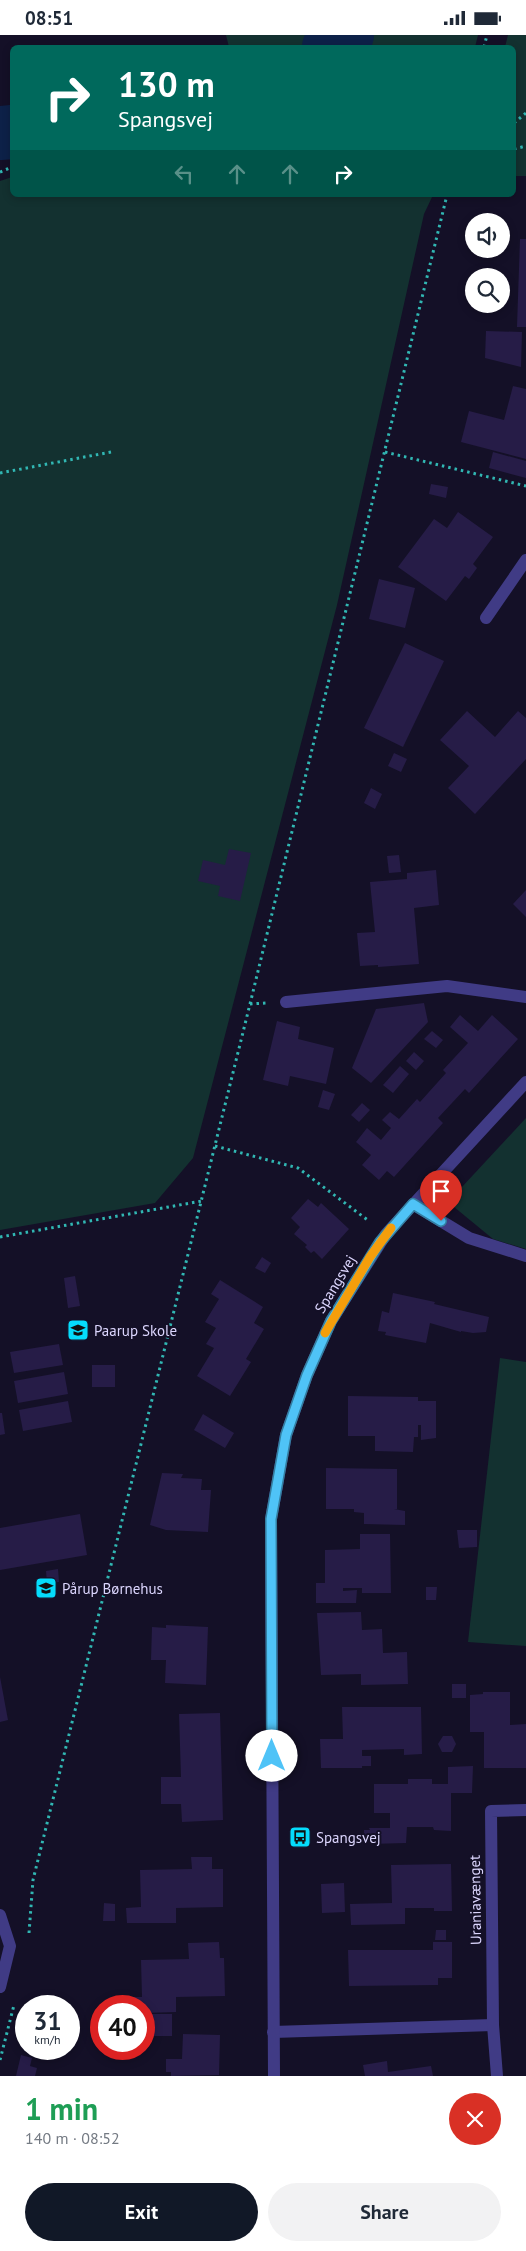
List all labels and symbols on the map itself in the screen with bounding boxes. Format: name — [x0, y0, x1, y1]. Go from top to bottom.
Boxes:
pin — [420, 1170, 462, 1221]
street label: Spangsvej — [310, 1251, 360, 1317]
school or university icon: Paarup Skole — [66, 1318, 90, 1342]
place label: Paarup Skole — [94, 1321, 177, 1340]
school or university icon: Pårup Børnehus — [34, 1576, 58, 1600]
place label: Pårup Børnehus — [62, 1579, 163, 1598]
position arrow — [245, 1729, 297, 1781]
bus stop icon: Spangsvej — [288, 1825, 312, 1849]
place label: Spangsvej — [316, 1828, 381, 1847]
street label: Uraniavænget — [465, 1855, 485, 1945]
speed limit sign: 40 — [90, 1995, 155, 2060]

